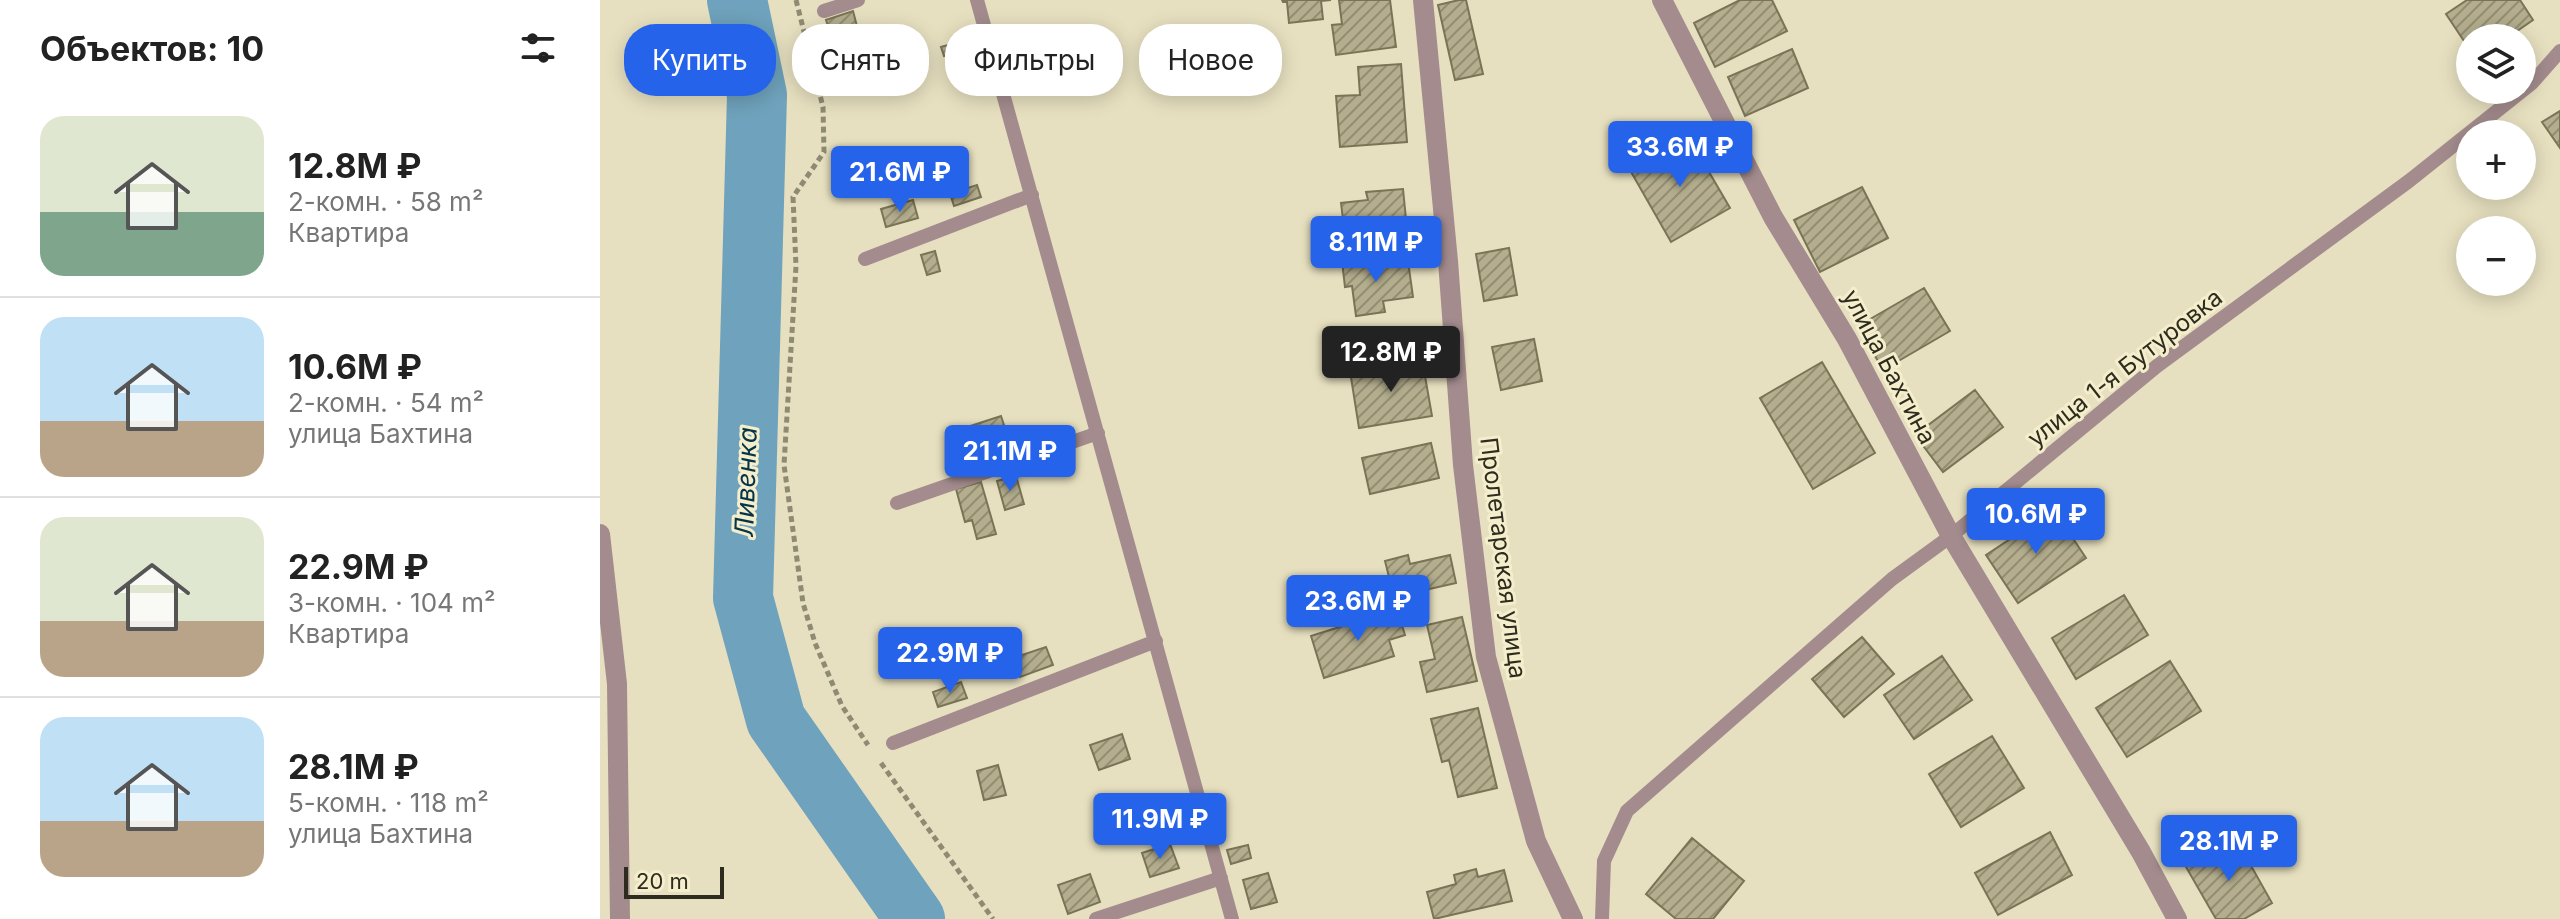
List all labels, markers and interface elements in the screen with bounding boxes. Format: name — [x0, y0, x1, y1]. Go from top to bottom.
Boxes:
chip: Купить — [624, 24, 776, 96]
chip: Снять — [792, 24, 929, 96]
chip: Фильтры — [945, 24, 1123, 96]
chip: Новое — [1139, 24, 1282, 96]
map controls — [2456, 24, 2536, 296]
button: layers — [2456, 24, 2536, 104]
icon: filters — [516, 26, 560, 70]
text: Объектов: 10 — [40, 28, 264, 69]
button: + — [2456, 120, 2536, 200]
pin: 33.6M ₽ — [1606, 121, 1754, 189]
text: 33.6M ₽ — [1626, 131, 1734, 162]
text: 12.8M ₽ — [288, 145, 422, 186]
pin: 21.6M ₽ — [826, 146, 974, 214]
icon: home — [104, 148, 200, 244]
text: 21.6M ₽ — [849, 156, 951, 187]
text: 2-комн. · 58 m² — [288, 186, 483, 217]
pin: 8.11M ₽ — [1302, 216, 1450, 284]
button: − — [2456, 216, 2536, 296]
text: Квартира — [288, 217, 409, 248]
text: 8.11M ₽ — [1329, 226, 1423, 257]
street label: улица 1-я Бутуровка — [2021, 283, 2228, 453]
street label: улица Бахтина — [1837, 285, 1942, 449]
pin: 12.8M ₽ — [1317, 326, 1465, 394]
text: 12.8M ₽ — [1340, 336, 1442, 367]
text: 10.6M ₽ — [288, 346, 422, 387]
icon: home — [104, 349, 200, 445]
text: 2-комн. · 54 m² — [288, 387, 484, 418]
text: улица Бахтина — [288, 418, 473, 449]
pin: 21.1M ₽ — [936, 425, 1084, 493]
water label: Ливенка — [728, 426, 763, 537]
text: 21.1M ₽ — [963, 435, 1057, 466]
street label: Пролетарская улица — [1474, 436, 1533, 680]
pin: 10.6M ₽ — [1962, 488, 2110, 556]
text: 10.6M ₽ — [1985, 498, 2087, 529]
text: 22.9M ₽ — [288, 546, 429, 587]
icon: home — [104, 549, 200, 645]
pin: 23.6M ₽ — [1284, 575, 1432, 643]
text: 23.6M ₽ — [1304, 585, 1412, 616]
text: 3-комн. · 104 m² — [288, 587, 495, 618]
text: Квартира — [288, 618, 409, 649]
pin: 22.9M ₽ — [876, 627, 1024, 695]
text: 22.9M ₽ — [896, 637, 1004, 668]
text: 28.1M ₽ — [288, 746, 419, 787]
icon: home — [104, 749, 200, 845]
text: 5-комн. · 118 m² — [288, 787, 489, 818]
pin: 11.9M ₽ — [1086, 793, 1234, 861]
text: 11.9M ₽ — [1111, 803, 1209, 834]
pin: 28.1M ₽ — [2155, 815, 2303, 883]
text: улица Бахтина — [288, 818, 473, 849]
text: 28.1M ₽ — [2179, 825, 2279, 856]
scale bar — [624, 863, 724, 899]
text: 20 m — [636, 868, 689, 894]

